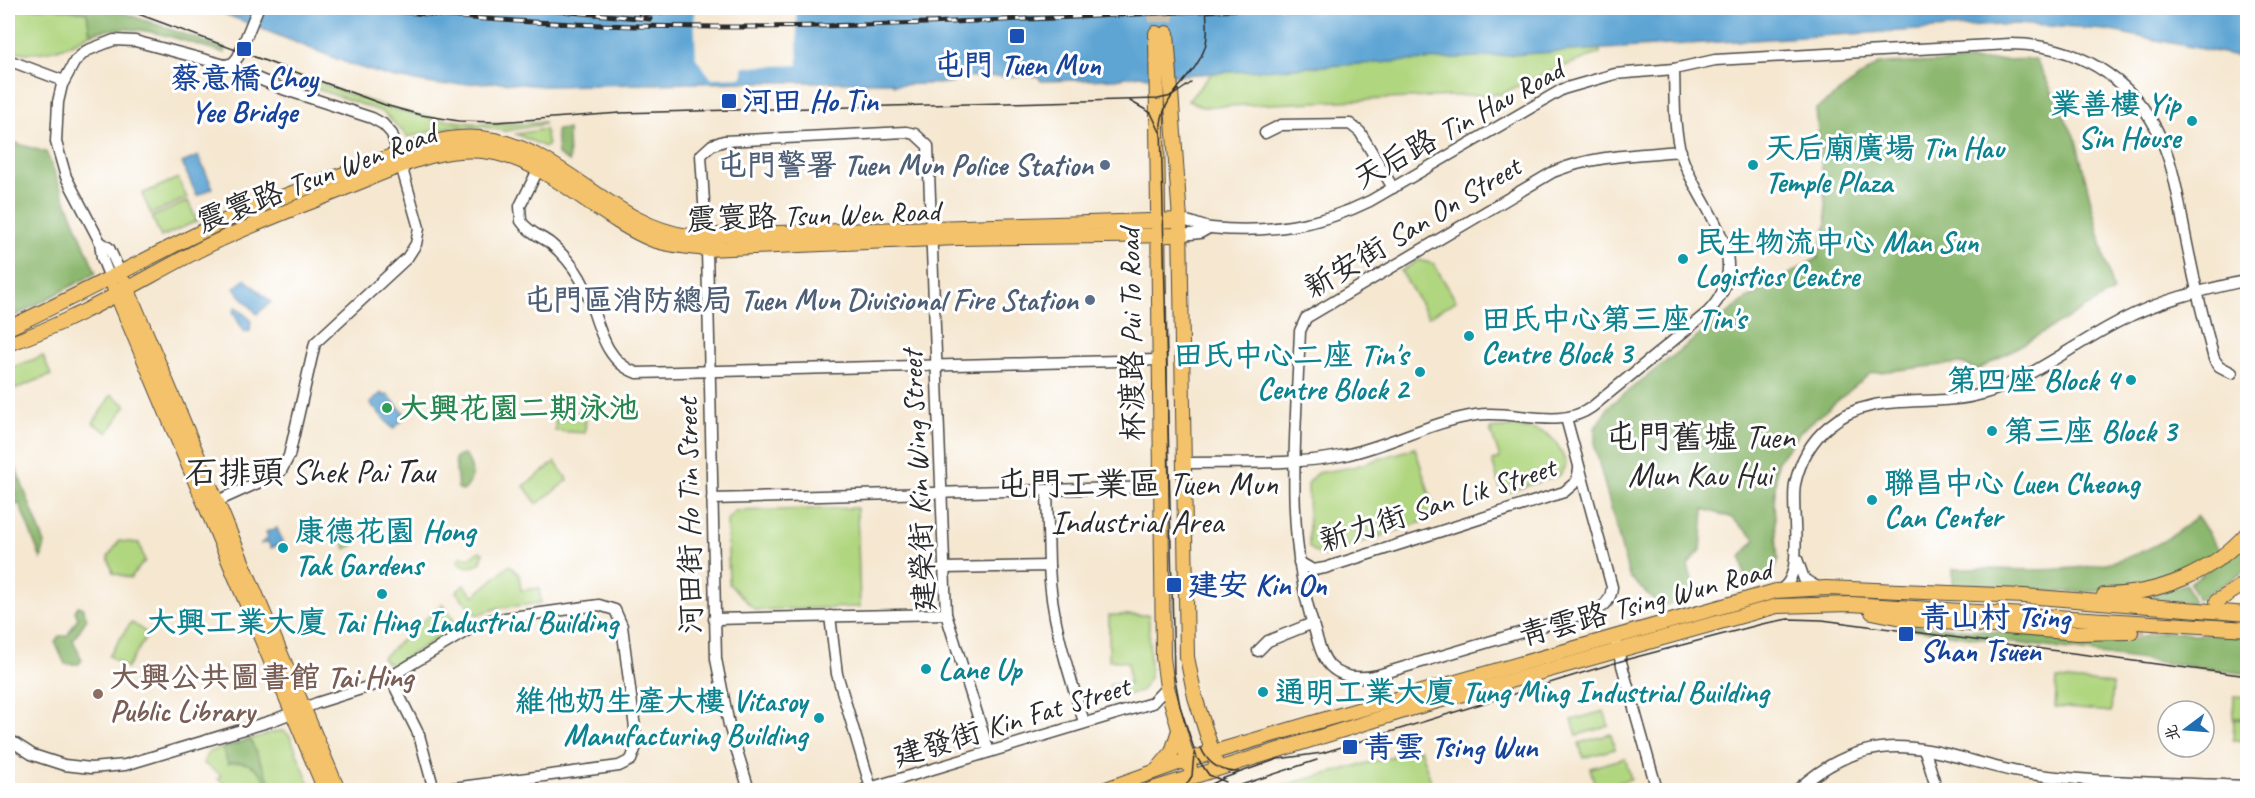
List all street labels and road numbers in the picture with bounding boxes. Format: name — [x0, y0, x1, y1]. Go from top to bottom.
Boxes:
street label: 天后路 Tin Hau Road — [1347, 49, 1573, 197]
street label: 震寰路 Tsun Wen Road — [191, 112, 445, 240]
street label: 新安街 San On Street — [1297, 146, 1530, 307]
street label: 震寰路 Tsun Wen Road — [686, 191, 944, 238]
street label: 杯渡路 Pui To Road — [1110, 224, 1152, 441]
street label: 建榮街 Kin Wing Street — [892, 345, 944, 613]
street label: 河田街 Ho Tin Street — [668, 394, 710, 634]
street label: 新力街 San Lik Street — [1314, 447, 1563, 560]
street label: 青雲路 Tsing Wun Road — [1515, 549, 1779, 654]
street label: 建發街 Kin Fat Street — [888, 666, 1137, 775]

